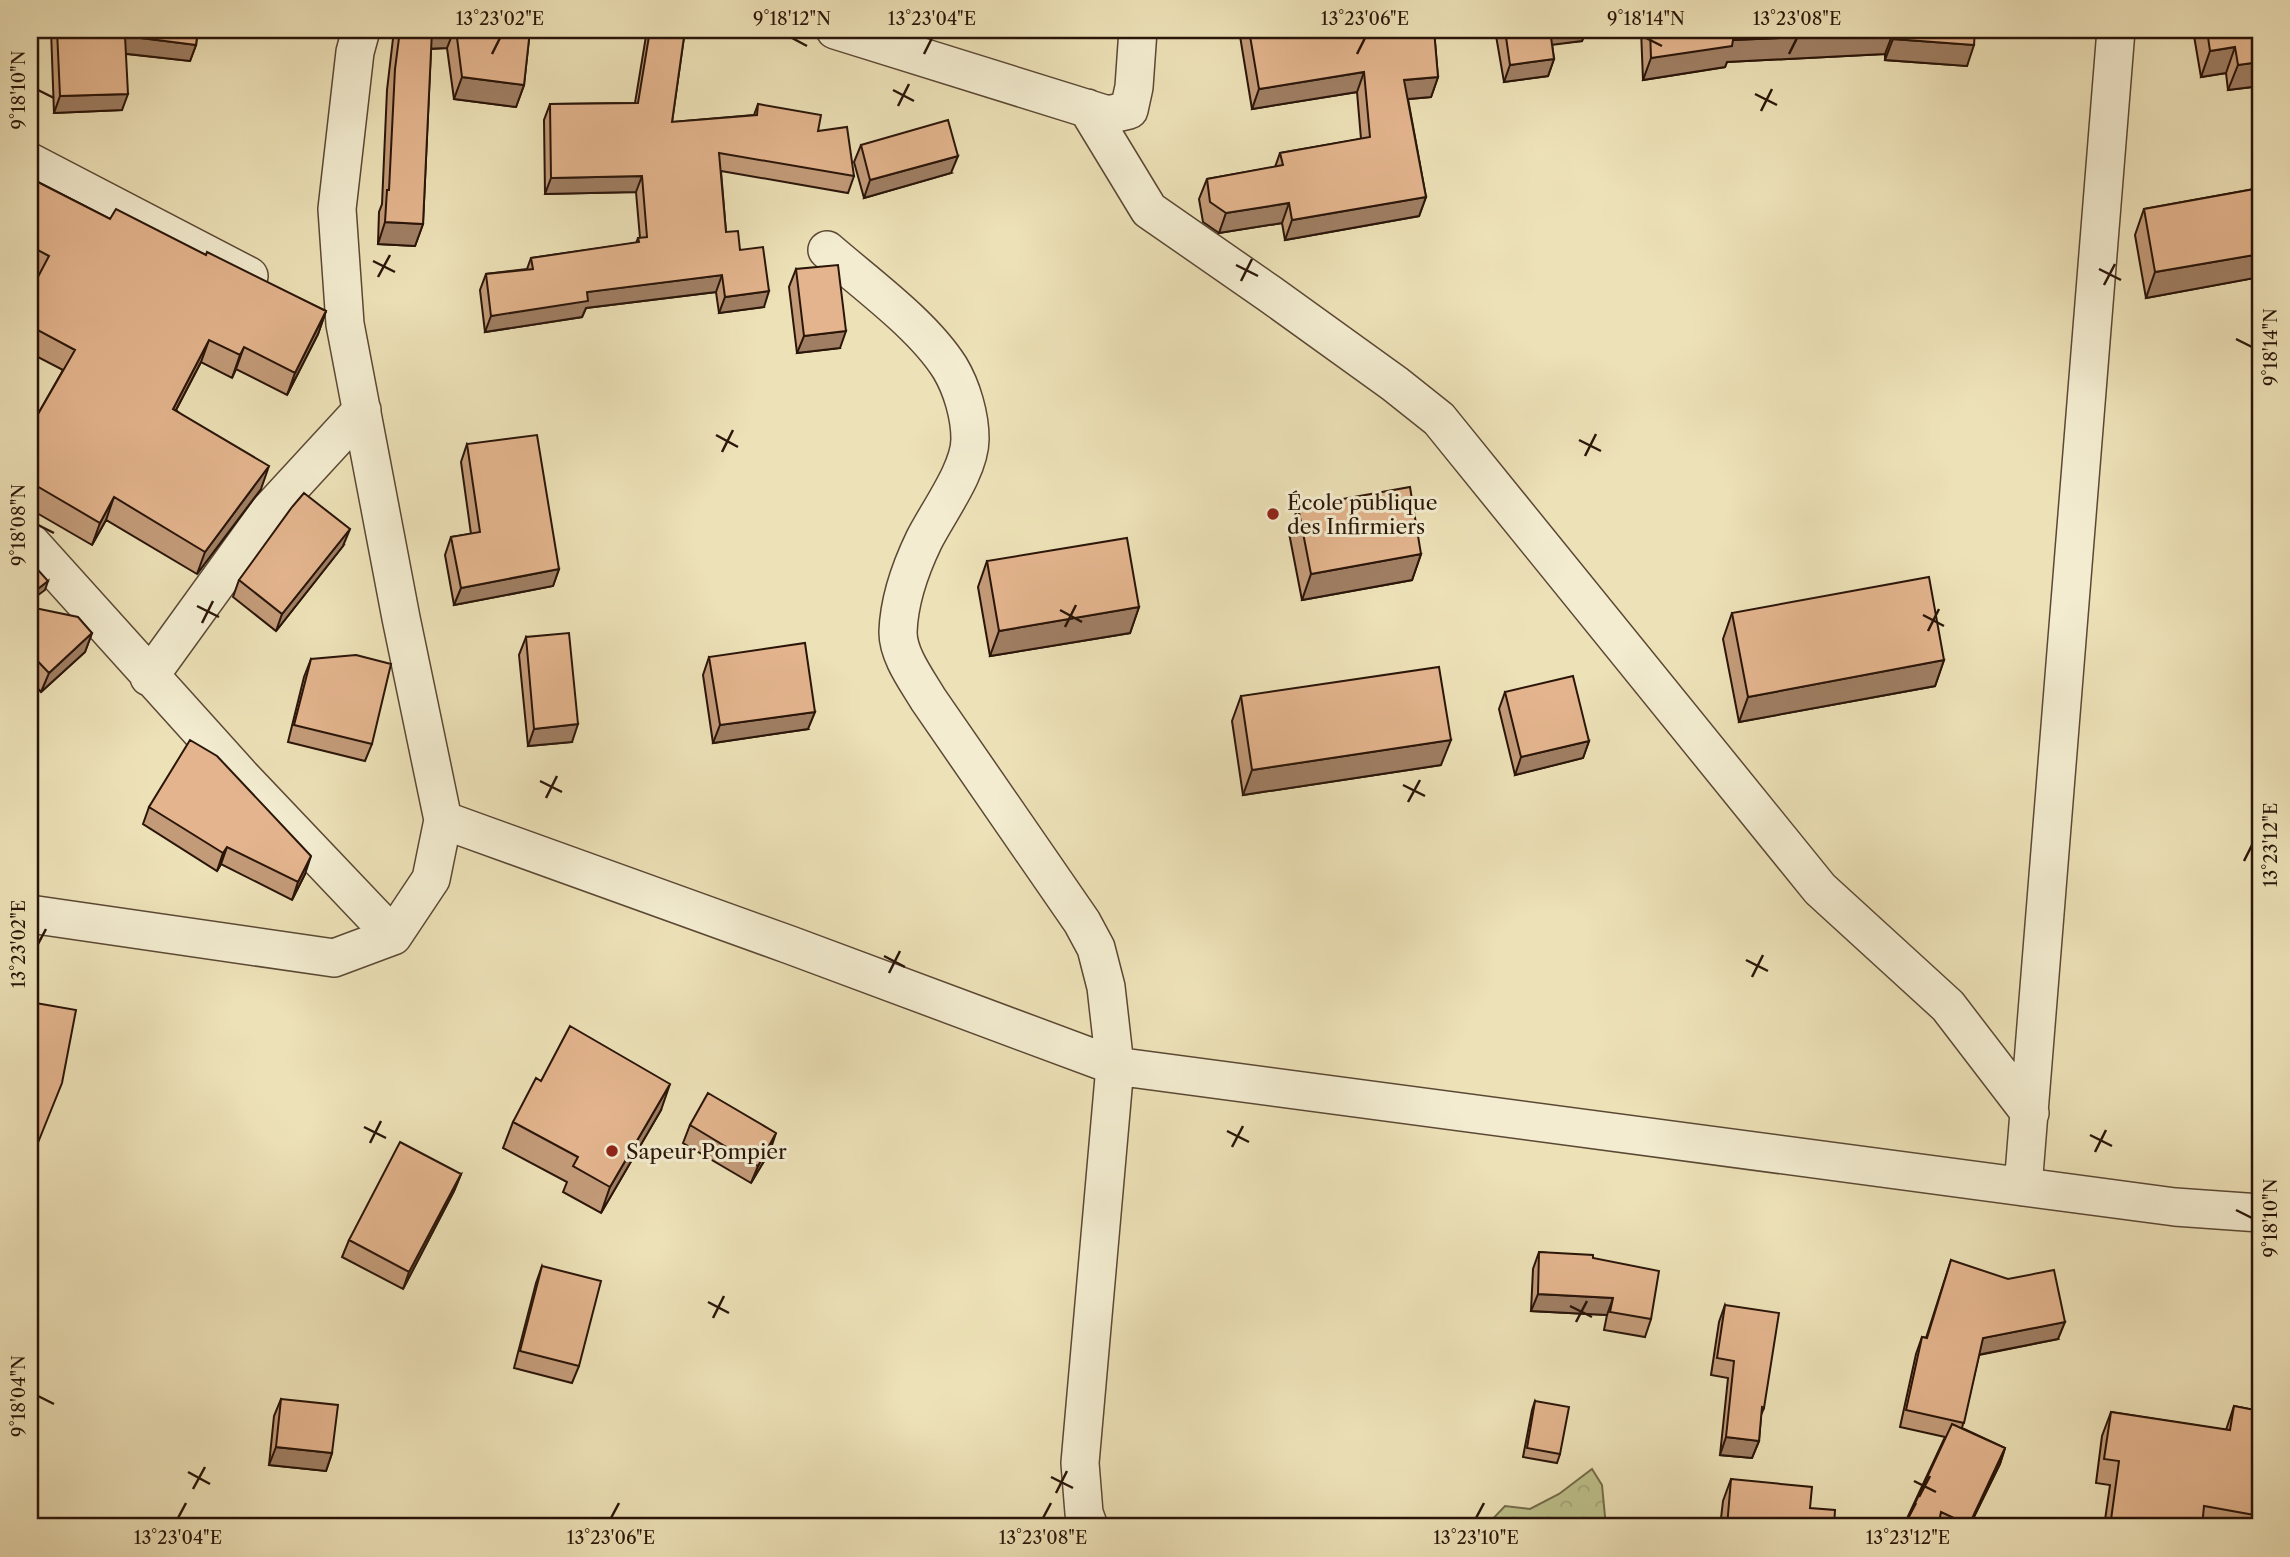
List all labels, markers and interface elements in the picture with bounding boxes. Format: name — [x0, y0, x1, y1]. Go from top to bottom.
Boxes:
text: 13°23'02"E — [456, 8, 544, 30]
text: 9°18'12"N — [753, 8, 831, 30]
text: 13°23'04"E — [888, 8, 976, 30]
text: 13°23'06"E — [1321, 8, 1409, 30]
text: 9°18'14"N — [1607, 8, 1685, 30]
text: 13°23'08"E — [1753, 8, 1841, 30]
text: 9°18'10"N — [8, 50, 30, 130]
text: 9°18'14"N — [2260, 308, 2282, 386]
text: 9°18'08"N — [8, 484, 30, 566]
place label: École publique des Infirmiers — [1287, 490, 1438, 539]
marker: École publique des Infirmiers — [1265, 506, 1281, 522]
text: 13°23'12"E — [2260, 803, 2282, 887]
text: 13°23'02"E — [8, 900, 30, 988]
place label: Sapeur Pompier — [626, 1139, 787, 1164]
marker: Sapeur Pompier — [604, 1143, 620, 1159]
text: 9°18'10"N — [2260, 1178, 2282, 1258]
text: 9°18'04"N — [8, 1355, 30, 1437]
text: 13°23'04"E — [134, 1527, 222, 1549]
text: 13°23'06"E — [567, 1527, 655, 1549]
text: 13°23'08"E — [999, 1527, 1087, 1549]
text: 13°23'10"E — [1433, 1527, 1519, 1549]
text: 13°23'12"E — [1866, 1527, 1950, 1549]

